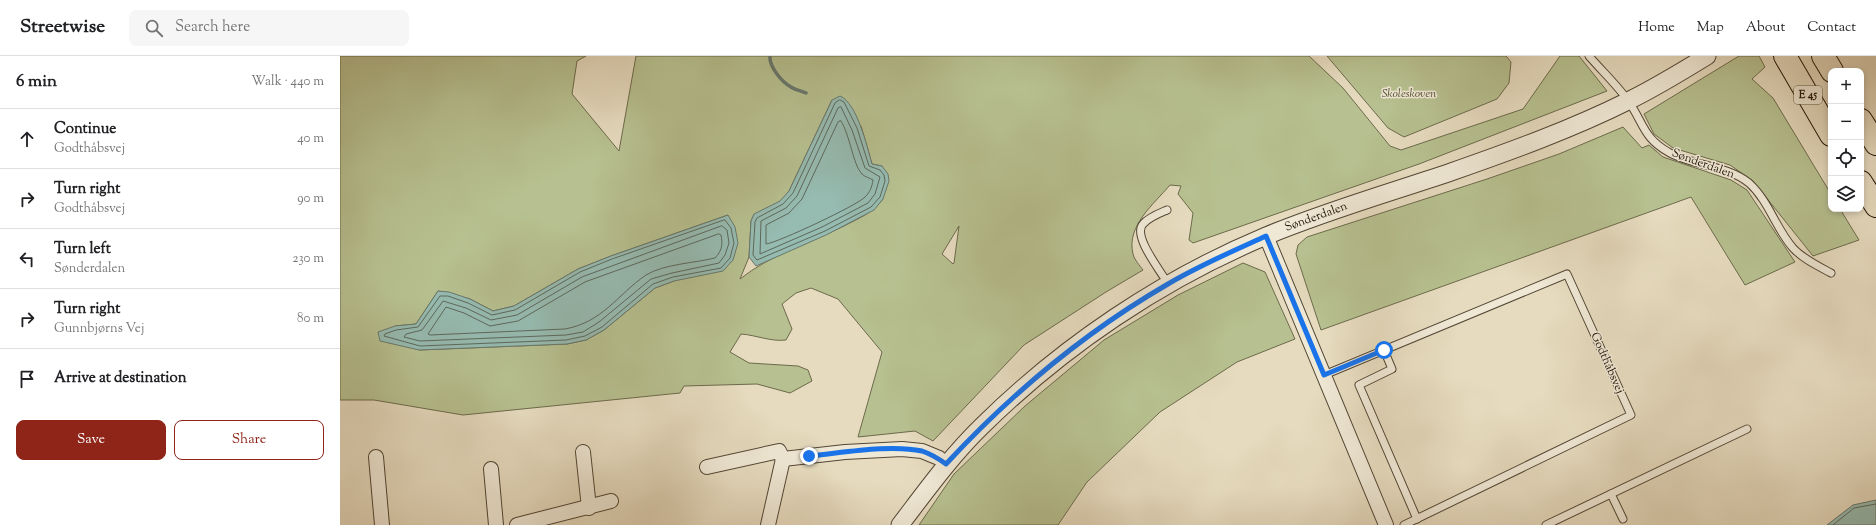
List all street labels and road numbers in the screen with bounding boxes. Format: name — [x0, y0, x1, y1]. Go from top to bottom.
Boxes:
road number: E 45 — [1794, 86, 1822, 104]
street label: Sønderdalen — [1669, 144, 1737, 184]
street label: Sønderdalen — [1282, 197, 1350, 237]
street label: Godthåbsvej — [1585, 329, 1629, 397]

